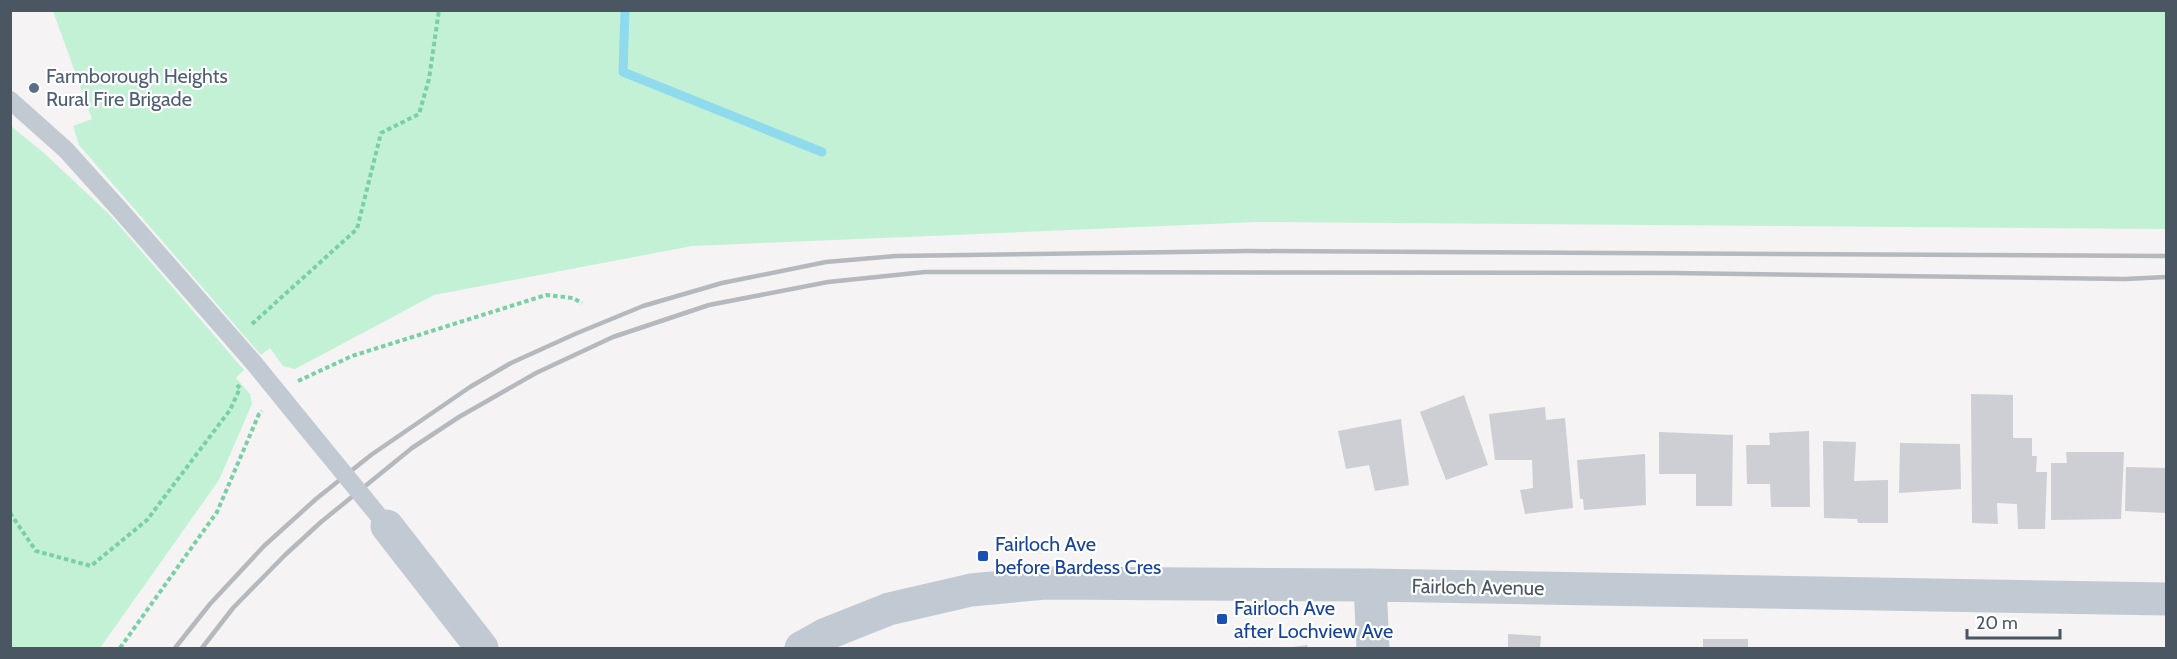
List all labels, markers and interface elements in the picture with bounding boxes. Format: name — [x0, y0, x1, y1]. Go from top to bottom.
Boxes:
place label: Farmborough Heights Rural Fire Brigade — [46, 64, 228, 111]
marker: Farmborough Heights Rural Fire Brigade — [27, 81, 41, 95]
place label: Fairloch Ave before Bardess Cres — [995, 532, 1161, 579]
marker: Fairloch Ave before Bardess Cres — [976, 549, 990, 563]
street label: Fairloch Avenue — [1411, 574, 1545, 600]
place label: Fairloch Ave after Lochview Ave — [1234, 596, 1393, 643]
scale bar — [1967, 602, 2060, 640]
marker: Fairloch Ave after Lochview Ave — [1215, 612, 1229, 626]
text: 20 m — [1976, 612, 2018, 634]

